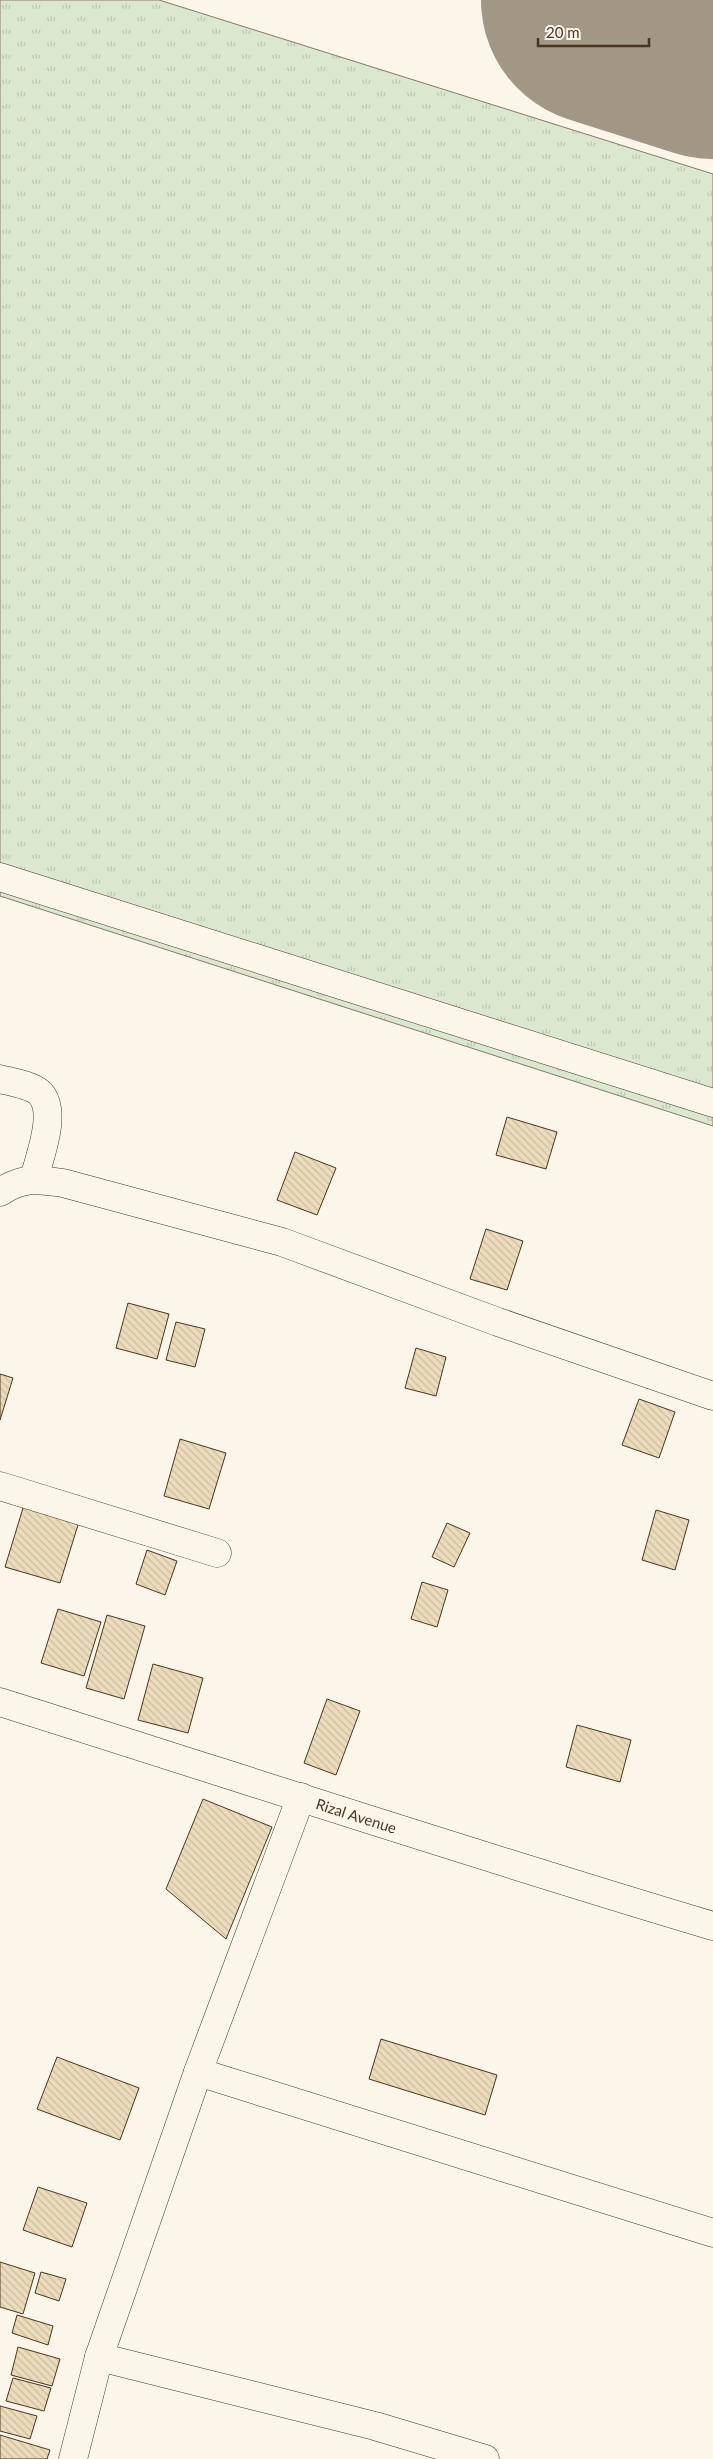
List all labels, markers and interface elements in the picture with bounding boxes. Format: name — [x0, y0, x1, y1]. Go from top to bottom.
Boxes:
scale bar — [538, 15, 649, 47]
text: 20 m — [546, 23, 580, 41]
street label: Rizal Avenue — [314, 1794, 399, 1837]

